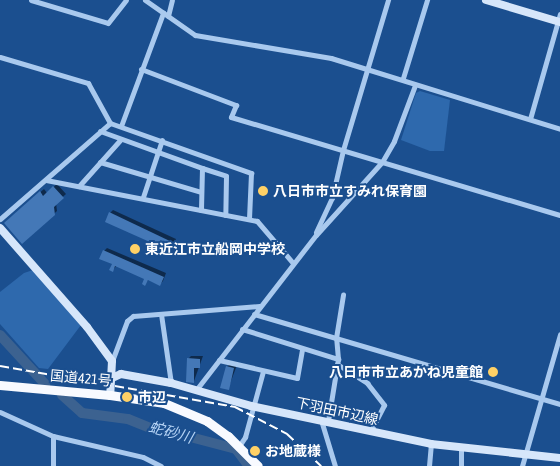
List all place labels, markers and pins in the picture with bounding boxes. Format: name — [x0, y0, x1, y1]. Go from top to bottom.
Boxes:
place label: 八日市市立すみれ保育園 — [273, 183, 427, 199]
marker: 八日市市立すみれ保育園 — [257, 185, 269, 197]
place label: 東近江市立船岡中学校 — [145, 241, 285, 257]
marker: 東近江市立船岡中学校 — [129, 243, 141, 255]
place label: 八日市市立あかね児童館 — [329, 364, 483, 380]
marker: 八日市市立あかね児童館 — [487, 366, 499, 378]
place label: 市辺 — [138, 389, 166, 405]
marker: 市辺 — [120, 390, 134, 404]
place label: お地蔵様 — [265, 443, 321, 459]
marker: お地蔵様 — [249, 445, 261, 457]

